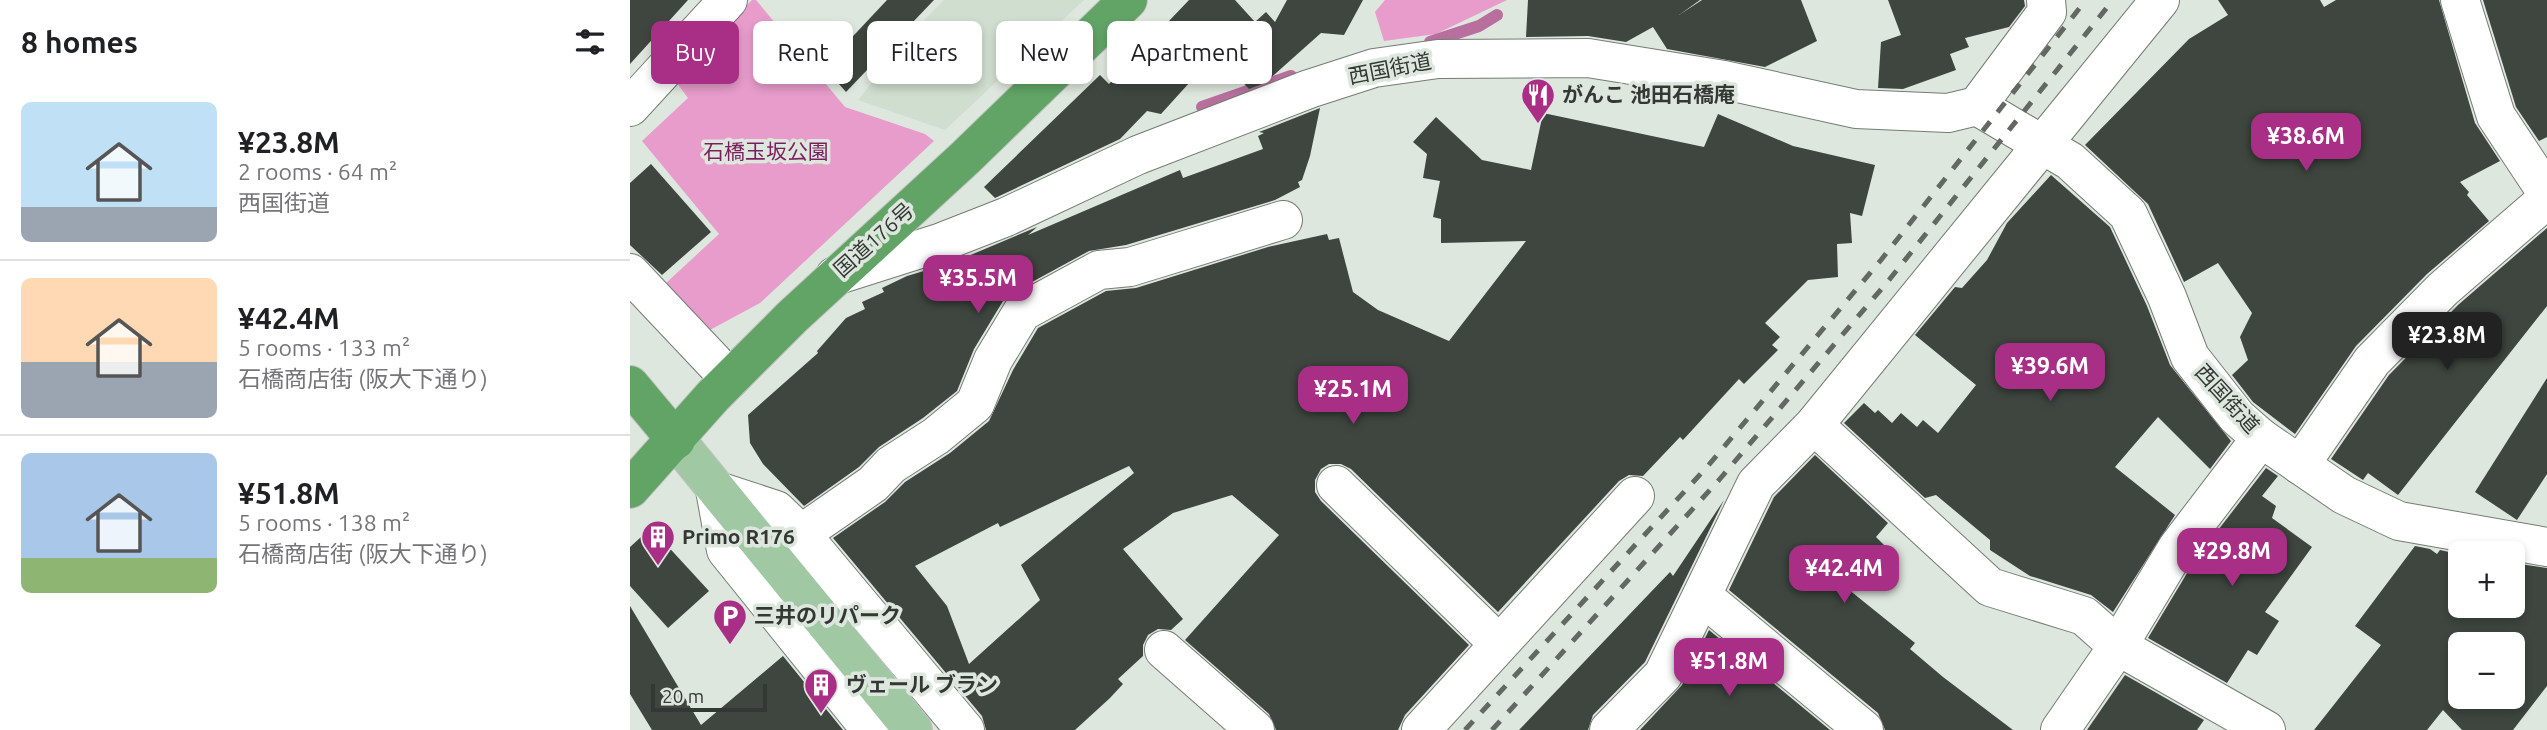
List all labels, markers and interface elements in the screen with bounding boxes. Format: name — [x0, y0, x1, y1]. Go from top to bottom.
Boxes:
chip: Buy — [651, 21, 739, 84]
chip: Rent — [753, 21, 853, 84]
chip: Filters — [867, 21, 982, 84]
chip: New — [996, 21, 1093, 84]
chip: Apartment — [1107, 21, 1272, 84]
icon: filters — [571, 23, 609, 61]
text: 8 homes — [21, 25, 138, 59]
street label: 西国街道 — [1346, 48, 1433, 88]
restaurant icon: がんこ 池田石橋庵 — [1519, 76, 1557, 125]
place label: がんこ 池田石橋庵 — [1562, 82, 1735, 106]
pin: ¥38.6M — [2249, 114, 2363, 173]
text: ¥38.6M — [2267, 123, 2345, 148]
text: ¥23.8M — [238, 125, 340, 159]
icon: home — [77, 130, 161, 214]
park label: 石橋玉坂公園 — [703, 139, 829, 163]
text: 2 rooms · 64 m² — [238, 159, 397, 184]
text: 西国街道 — [238, 190, 330, 215]
street label: 国道176号 — [829, 197, 918, 281]
pin: ¥35.5M — [921, 256, 1035, 315]
text: ¥35.5M — [939, 265, 1017, 290]
text: ¥42.4M — [238, 301, 340, 335]
icon: home — [77, 306, 161, 390]
pin: ¥23.8M — [2390, 312, 2504, 372]
text: ¥23.8M — [2408, 322, 2486, 347]
text: 5 rooms · 133 m² — [238, 335, 410, 360]
pin: ¥39.6M — [1993, 344, 2107, 403]
text: ¥39.6M — [2011, 353, 2089, 378]
street label: 西国街道 — [2191, 359, 2265, 438]
text: 石橋商店街 (阪大下通り) — [238, 366, 488, 391]
pin: ¥25.1M — [1296, 366, 1410, 426]
text: ¥25.1M — [1314, 376, 1392, 401]
text: ¥51.8M — [238, 476, 340, 510]
icon: home — [77, 481, 161, 565]
text: 5 rooms · 138 m² — [238, 510, 410, 535]
building icon: Primo R176 — [639, 518, 677, 567]
place label: Primo R176 — [682, 524, 795, 548]
pin: ¥29.8M — [2175, 528, 2289, 588]
text: ¥29.8M — [2193, 538, 2271, 563]
text: 石橋商店街 (阪大下通り) — [238, 541, 488, 566]
map controls — [2448, 541, 2525, 709]
button: + — [2448, 541, 2525, 618]
pin: ¥42.4M — [1787, 546, 1901, 605]
text: ¥42.4M — [1805, 555, 1883, 580]
parking icon: 三井のリパーク — [711, 597, 749, 646]
place label: 三井のリパーク — [754, 603, 901, 627]
button: − — [2448, 632, 2525, 709]
pin: ¥51.8M — [1672, 638, 1786, 698]
text: ¥51.8M — [1690, 648, 1768, 673]
building icon: ヴェール ブラン — [802, 666, 840, 715]
place label: ヴェール ブラン — [846, 672, 998, 696]
scale bar — [651, 681, 766, 713]
text: 20 m — [662, 685, 704, 707]

